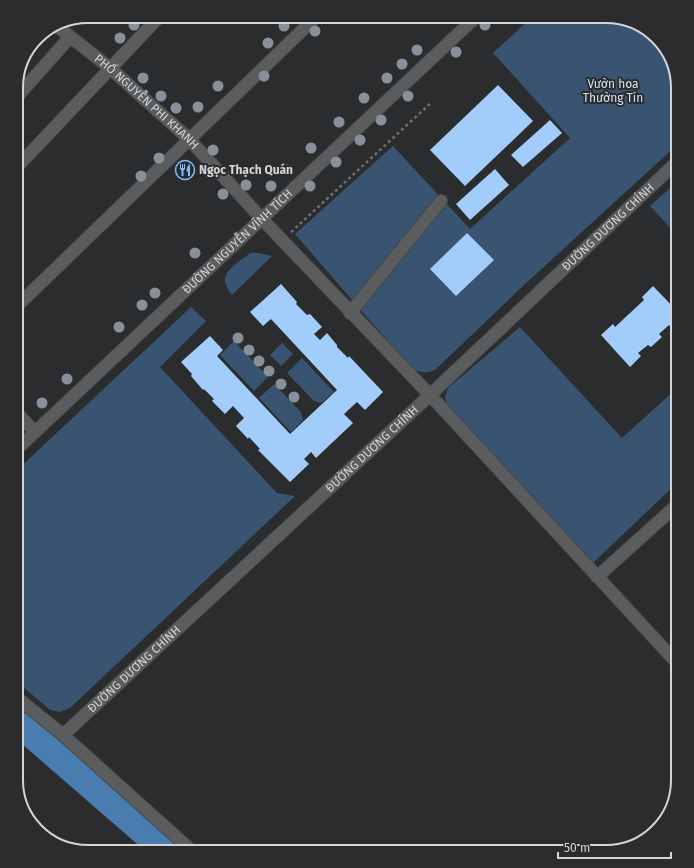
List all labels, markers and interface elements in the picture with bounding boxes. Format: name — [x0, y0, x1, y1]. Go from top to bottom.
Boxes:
street label: PHỐ NGUYỄN PHI KHANH — [92, 51, 202, 152]
park label: Vườn hoa Thường Tín — [583, 77, 643, 105]
restaurant icon: Ngọc Thạch Quán — [174, 159, 196, 181]
place label: Ngọc Thạch Quán — [199, 163, 293, 177]
street label: ĐƯỜNG DƯƠNG CHÍNH — [559, 180, 657, 274]
street label: ĐƯỜNG NGUYỄN VĨNH TÍCH — [179, 186, 295, 297]
street label: ĐƯỜNG DƯƠNG CHÍNH — [323, 403, 421, 495]
street label: ĐƯỜNG DƯƠNG CHÍNH — [85, 623, 183, 715]
scale bar — [558, 834, 671, 860]
text: 50 m — [564, 841, 590, 855]

